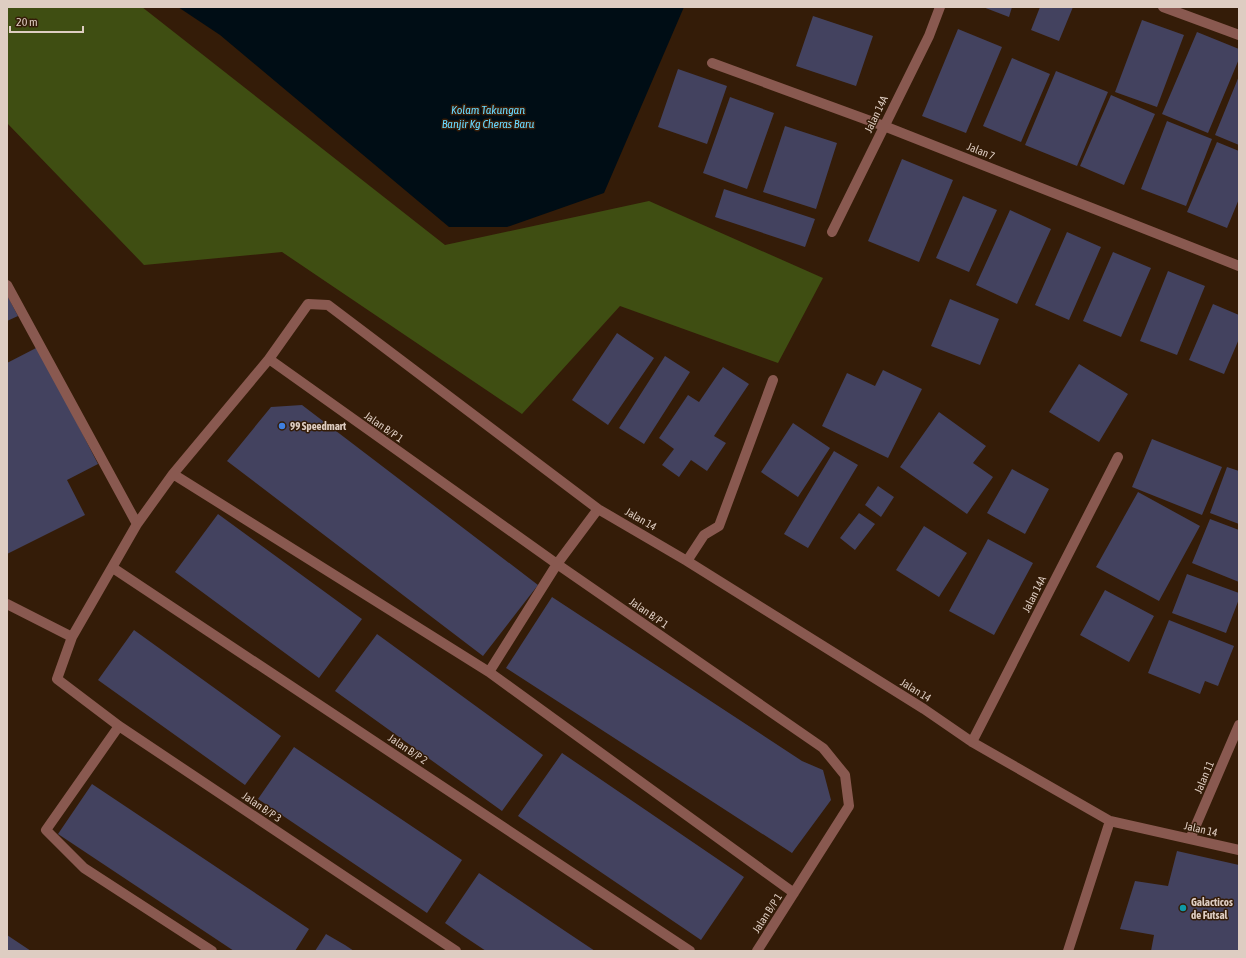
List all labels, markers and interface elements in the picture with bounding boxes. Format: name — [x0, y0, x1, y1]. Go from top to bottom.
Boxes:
scale bar — [10, 8, 83, 34]
text: 20 m — [16, 15, 38, 29]
street label: Jalan 14A — [862, 93, 890, 134]
water label: Kolam Takungan Banjir Kg Cheras Baru — [442, 103, 535, 131]
street label: Jalan 7 — [965, 140, 997, 162]
street label: Jalan B/P 1 — [362, 409, 406, 445]
place label: 99 Speedmart — [290, 420, 347, 432]
marker: 99 Speedmart — [277, 421, 287, 431]
street label: Jalan 14 — [623, 505, 659, 533]
street label: Jalan 14A — [1020, 573, 1049, 614]
street label: Jalan B/P 1 — [627, 595, 671, 631]
street label: Jalan 14 — [898, 676, 934, 704]
street label: Jalan B/P 2 — [386, 732, 430, 766]
street label: Jalan 11 — [1192, 759, 1216, 795]
street label: Jalan B/P 3 — [240, 790, 284, 824]
street label: Jalan 14 — [1183, 819, 1219, 839]
street label: Jalan B/P 1 — [750, 891, 784, 935]
place label: Galacticos de Futsal — [1191, 896, 1233, 921]
marker: Galacticos de Futsal — [1178, 903, 1188, 913]

